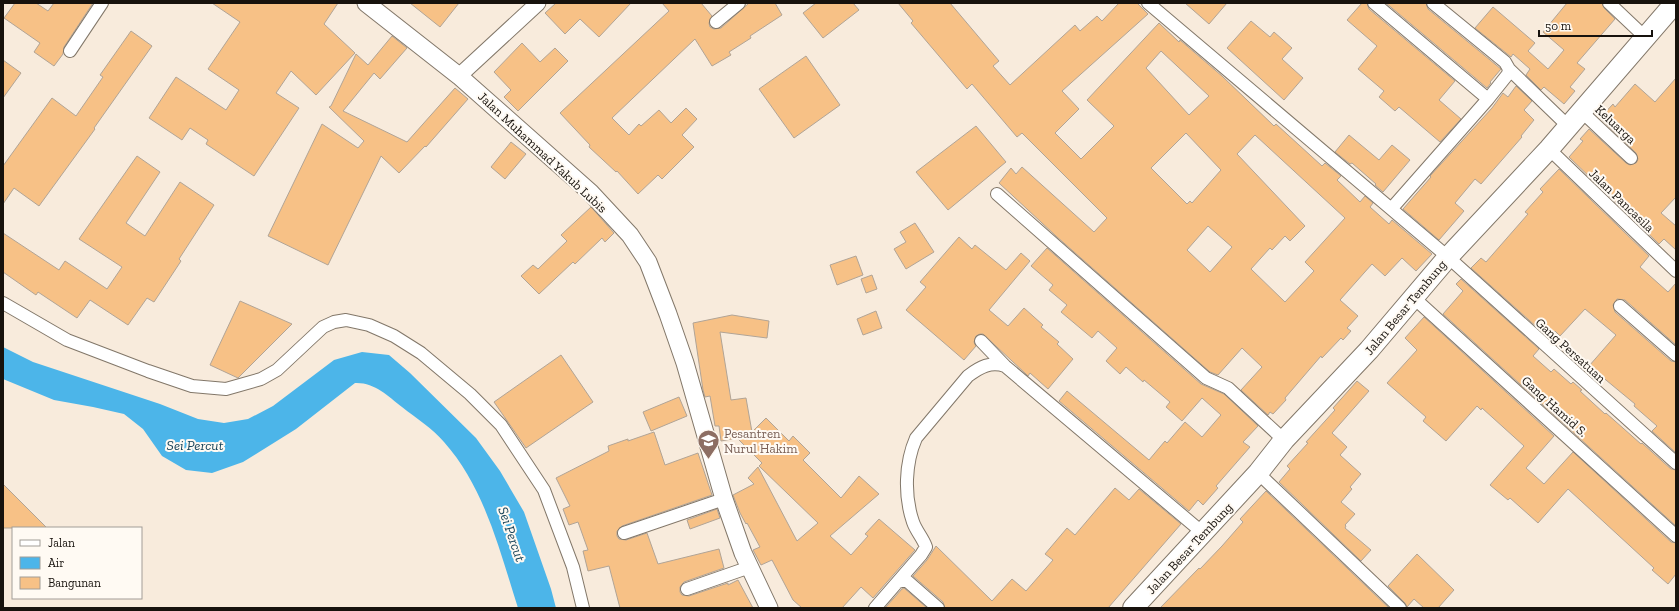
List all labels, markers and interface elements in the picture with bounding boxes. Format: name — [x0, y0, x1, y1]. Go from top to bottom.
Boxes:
scale bar — [1539, 12, 1652, 38]
text: 50 m — [1545, 19, 1572, 33]
street label: Jalan Muhammad Yakub Lubis — [475, 89, 610, 216]
street label: Keluarga — [1592, 102, 1640, 147]
street label: Jalan Pancasila — [1586, 166, 1658, 236]
street label: Jalan Besar Tembung — [1361, 257, 1449, 358]
street label: Gang Persatuan — [1532, 315, 1609, 386]
street label: Gang Hamid S. — [1519, 373, 1591, 440]
place label: Pesantren Nurul Hakim — [724, 426, 798, 456]
school or university icon: Pesantren Nurul Hakim — [696, 427, 722, 460]
water label: Sei Percut — [167, 437, 224, 454]
street label: Jalan Besar Tembung — [1143, 500, 1236, 597]
water label: Sei Percut — [494, 505, 529, 564]
legend — [12, 527, 142, 599]
text: Jalan — [48, 536, 75, 550]
text: Air — [48, 556, 64, 570]
text: Bangunan — [48, 576, 101, 590]

